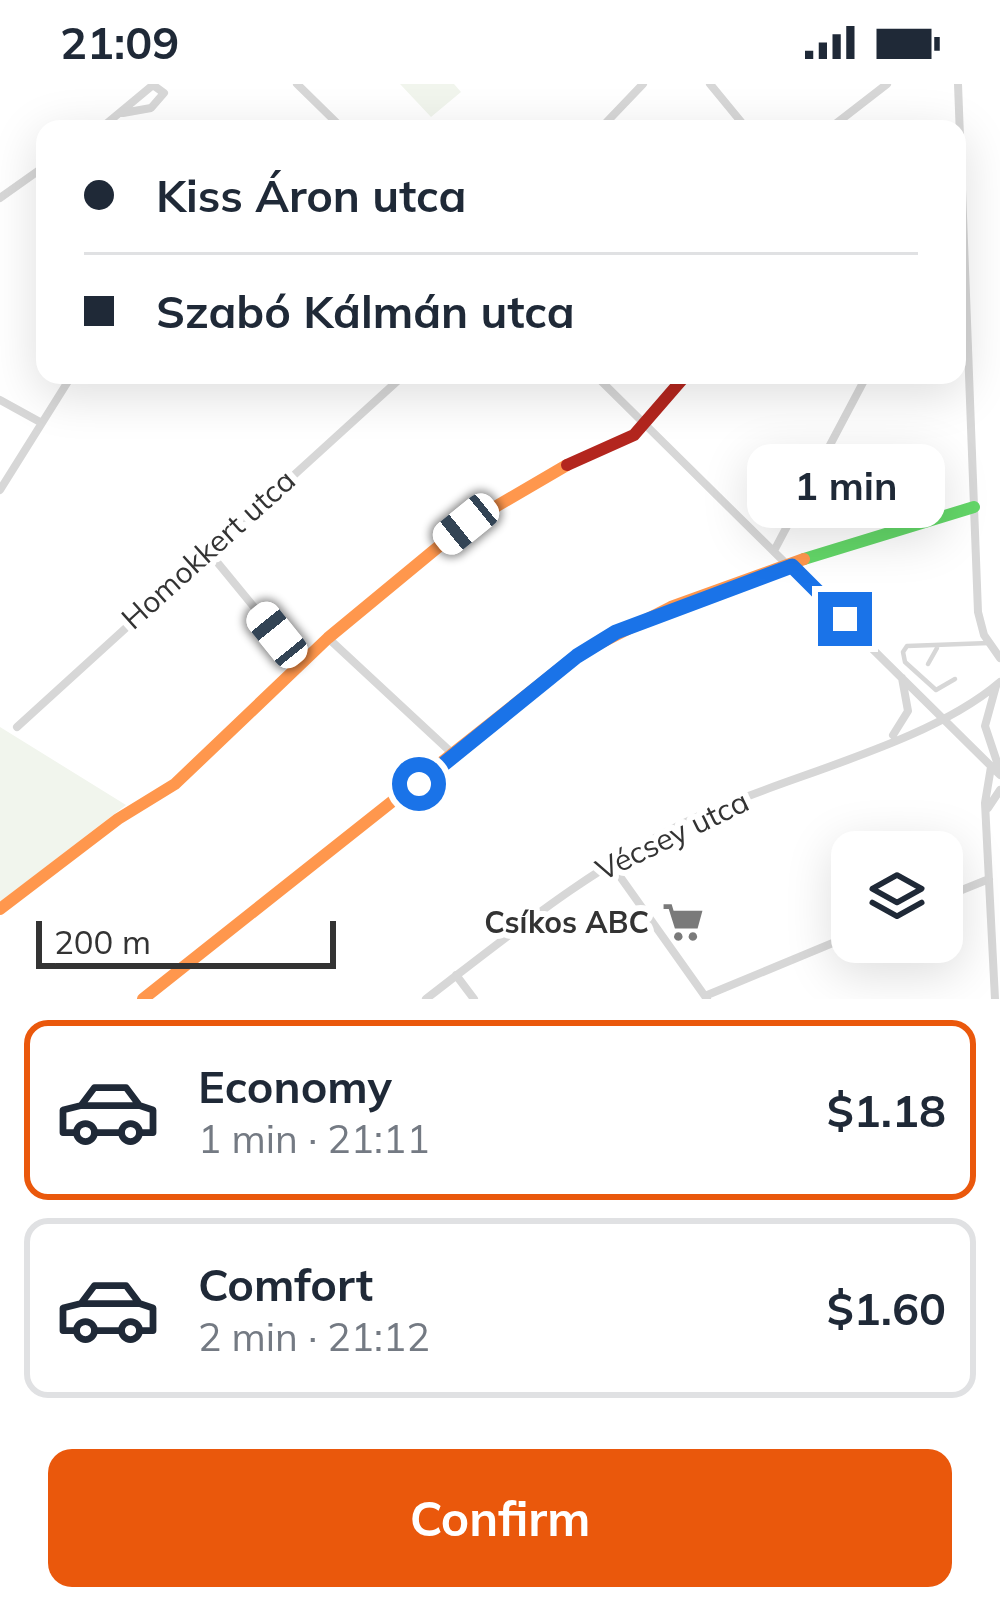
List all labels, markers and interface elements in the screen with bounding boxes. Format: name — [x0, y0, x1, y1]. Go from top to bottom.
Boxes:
text: 21:09 — [60, 14, 179, 70]
text: Kiss Áron utca — [156, 167, 466, 223]
text: Szabó Kálmán utca — [156, 283, 575, 339]
callout: 1 min — [746, 445, 944, 529]
street label: Homokkert utca — [113, 461, 303, 637]
text: 1 min — [795, 461, 897, 510]
car — [427, 487, 505, 561]
route end — [818, 592, 872, 646]
car — [240, 596, 314, 674]
route start — [392, 757, 446, 811]
street label: Vécsey utca — [589, 782, 755, 888]
map controls — [831, 831, 963, 963]
button: layers — [831, 831, 963, 963]
supermarket icon: Csíkos ABC — [660, 899, 706, 945]
place label: Csíkos ABC — [484, 903, 649, 941]
scale bar — [36, 915, 336, 968]
text: 200 m — [54, 921, 151, 962]
icon: car — [54, 1056, 162, 1164]
text: Economy — [198, 1058, 392, 1114]
text: $1.18 — [827, 1082, 946, 1138]
text: 1 min · 21:11 — [198, 1114, 430, 1163]
icon: car — [54, 1254, 162, 1362]
text: Comfort — [198, 1256, 373, 1312]
text: $1.60 — [827, 1280, 946, 1336]
text: 2 min · 21:12 — [198, 1312, 430, 1361]
button: Confirm — [48, 1449, 952, 1587]

